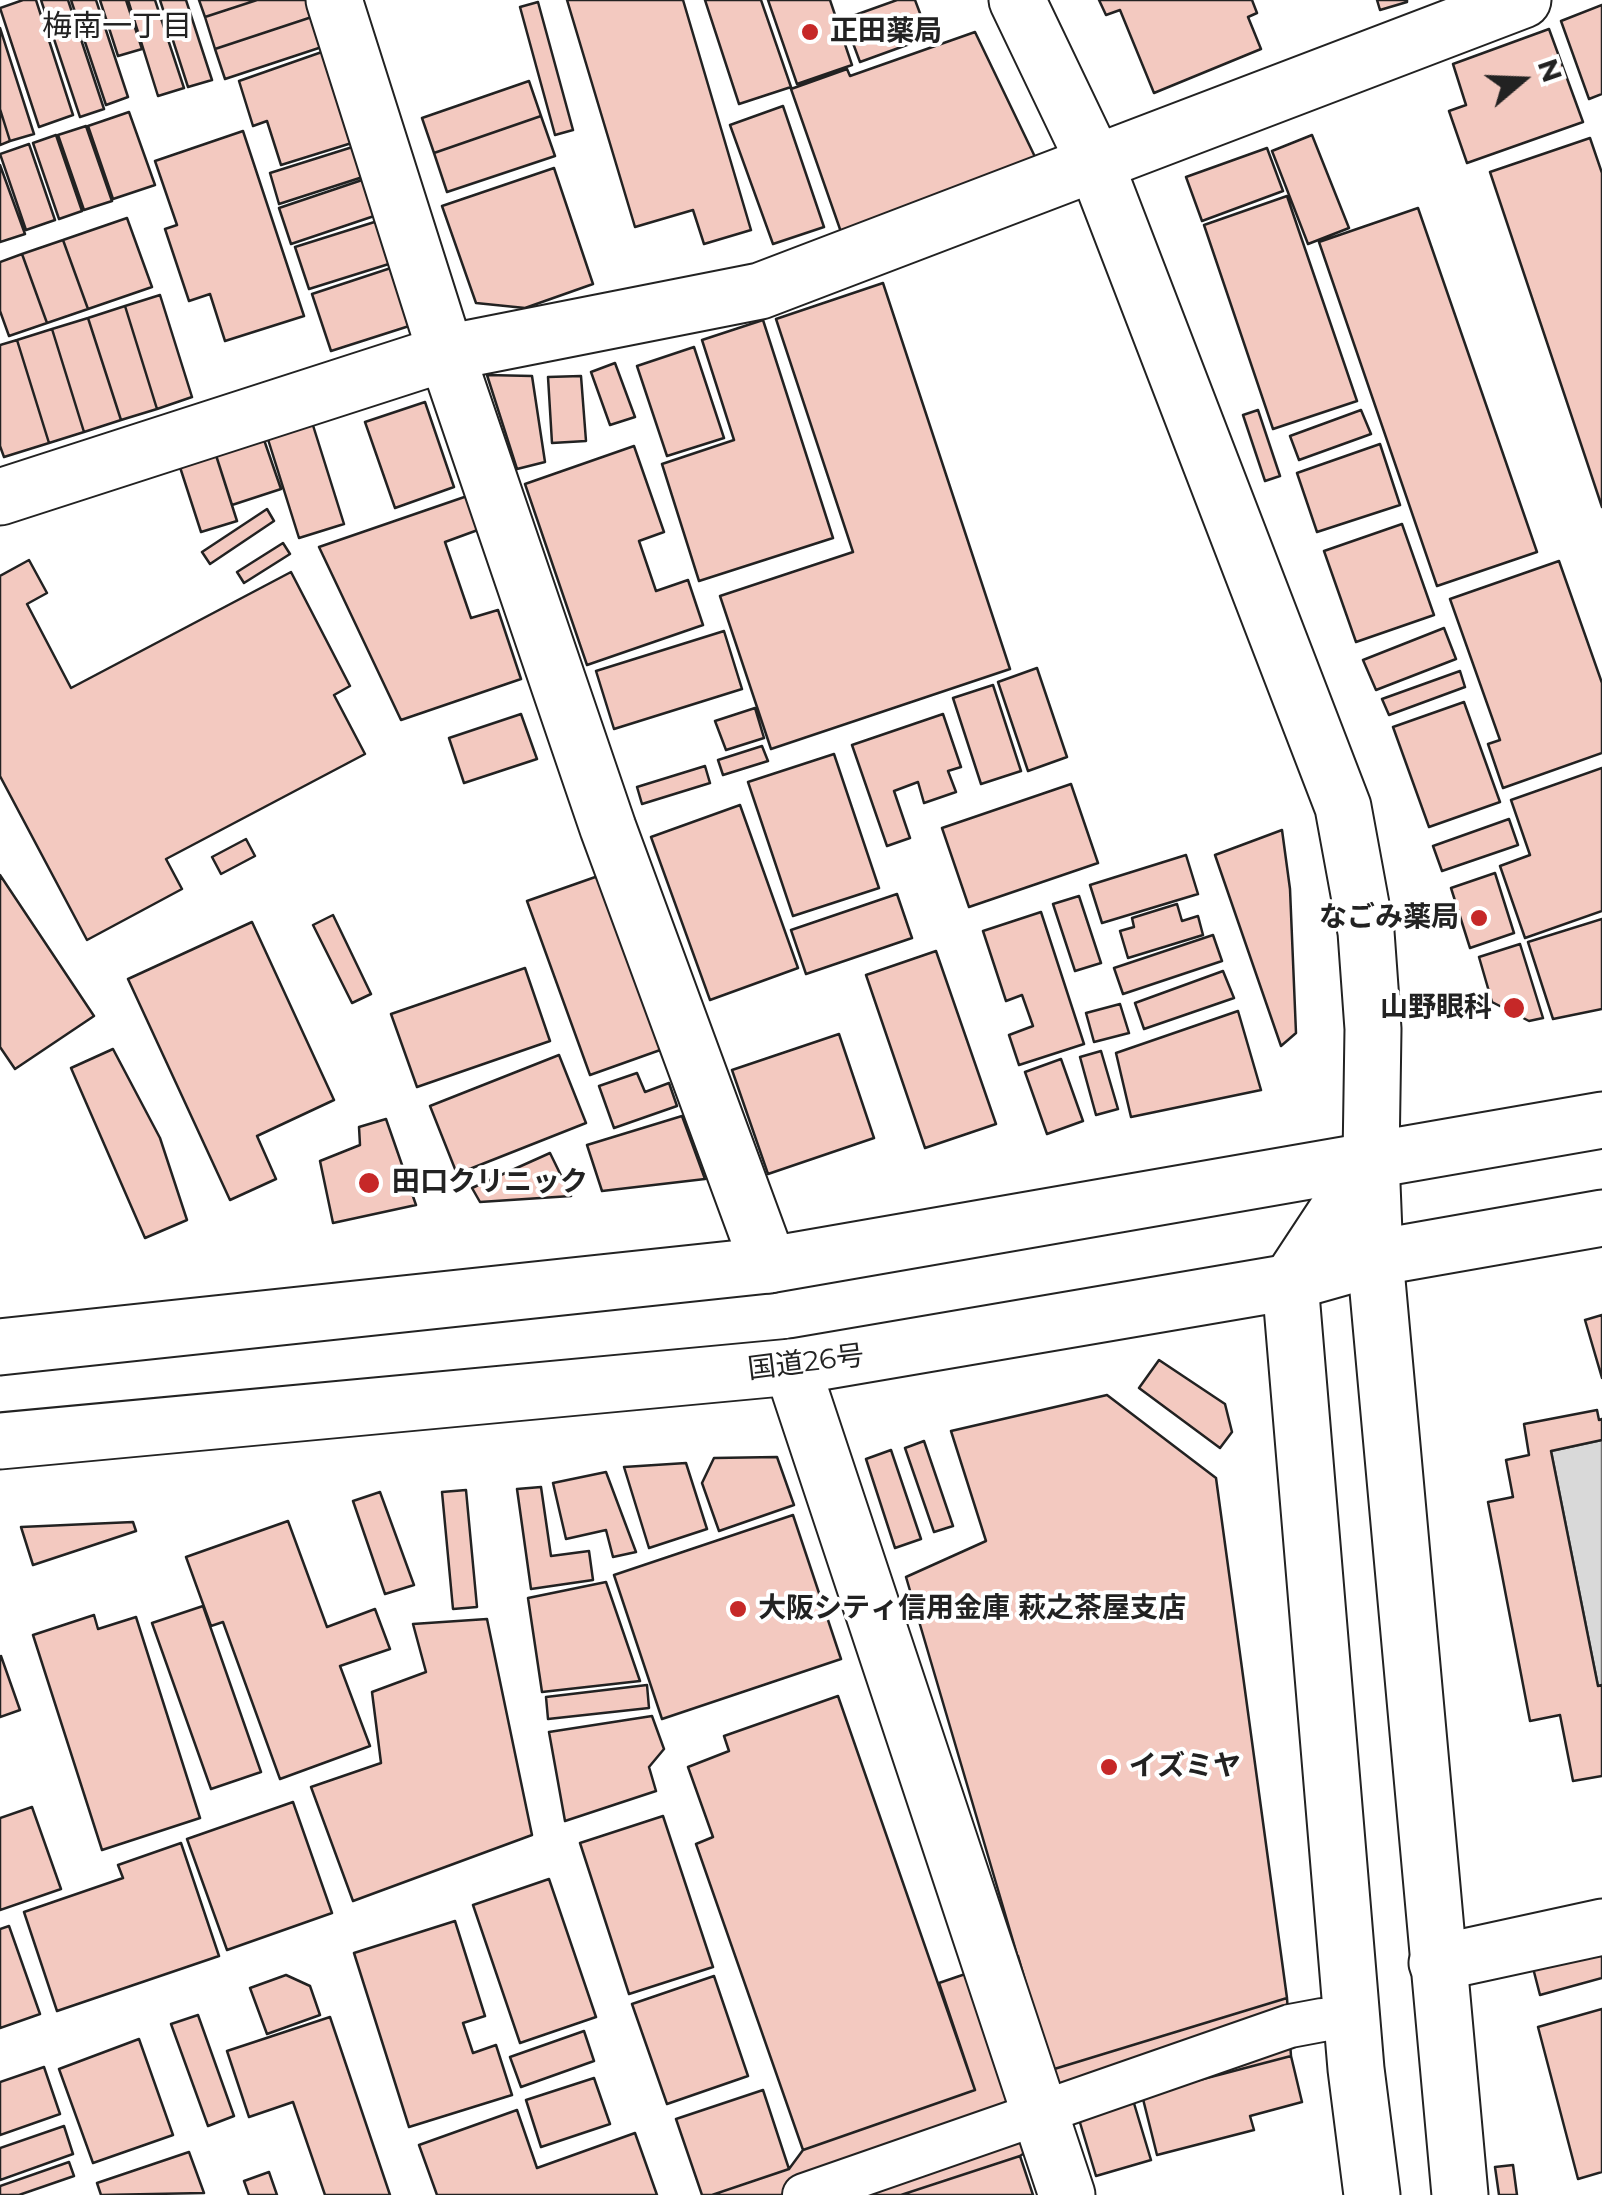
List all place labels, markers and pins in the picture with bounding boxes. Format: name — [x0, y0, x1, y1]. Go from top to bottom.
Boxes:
place label: 正田薬局 — [830, 15, 942, 49]
marker: 正田薬局 — [799, 21, 821, 43]
place label: なごみ薬局 — [1319, 901, 1459, 935]
marker: なごみ薬局 — [1468, 907, 1490, 929]
place label: 山野眼科 — [1380, 991, 1492, 1025]
marker: 山野眼科 — [1501, 995, 1527, 1021]
place label: 田口クリニック — [392, 1166, 588, 1200]
marker: 田口クリニック — [356, 1170, 382, 1196]
place label: 大阪シティ信用金庫 萩之茶屋支店 — [758, 1592, 1186, 1626]
marker: 大阪シティ信用金庫 萩之茶屋支店 — [727, 1598, 749, 1620]
place label: イズミヤ — [1129, 1750, 1241, 1784]
marker: イズミヤ — [1098, 1756, 1120, 1778]

